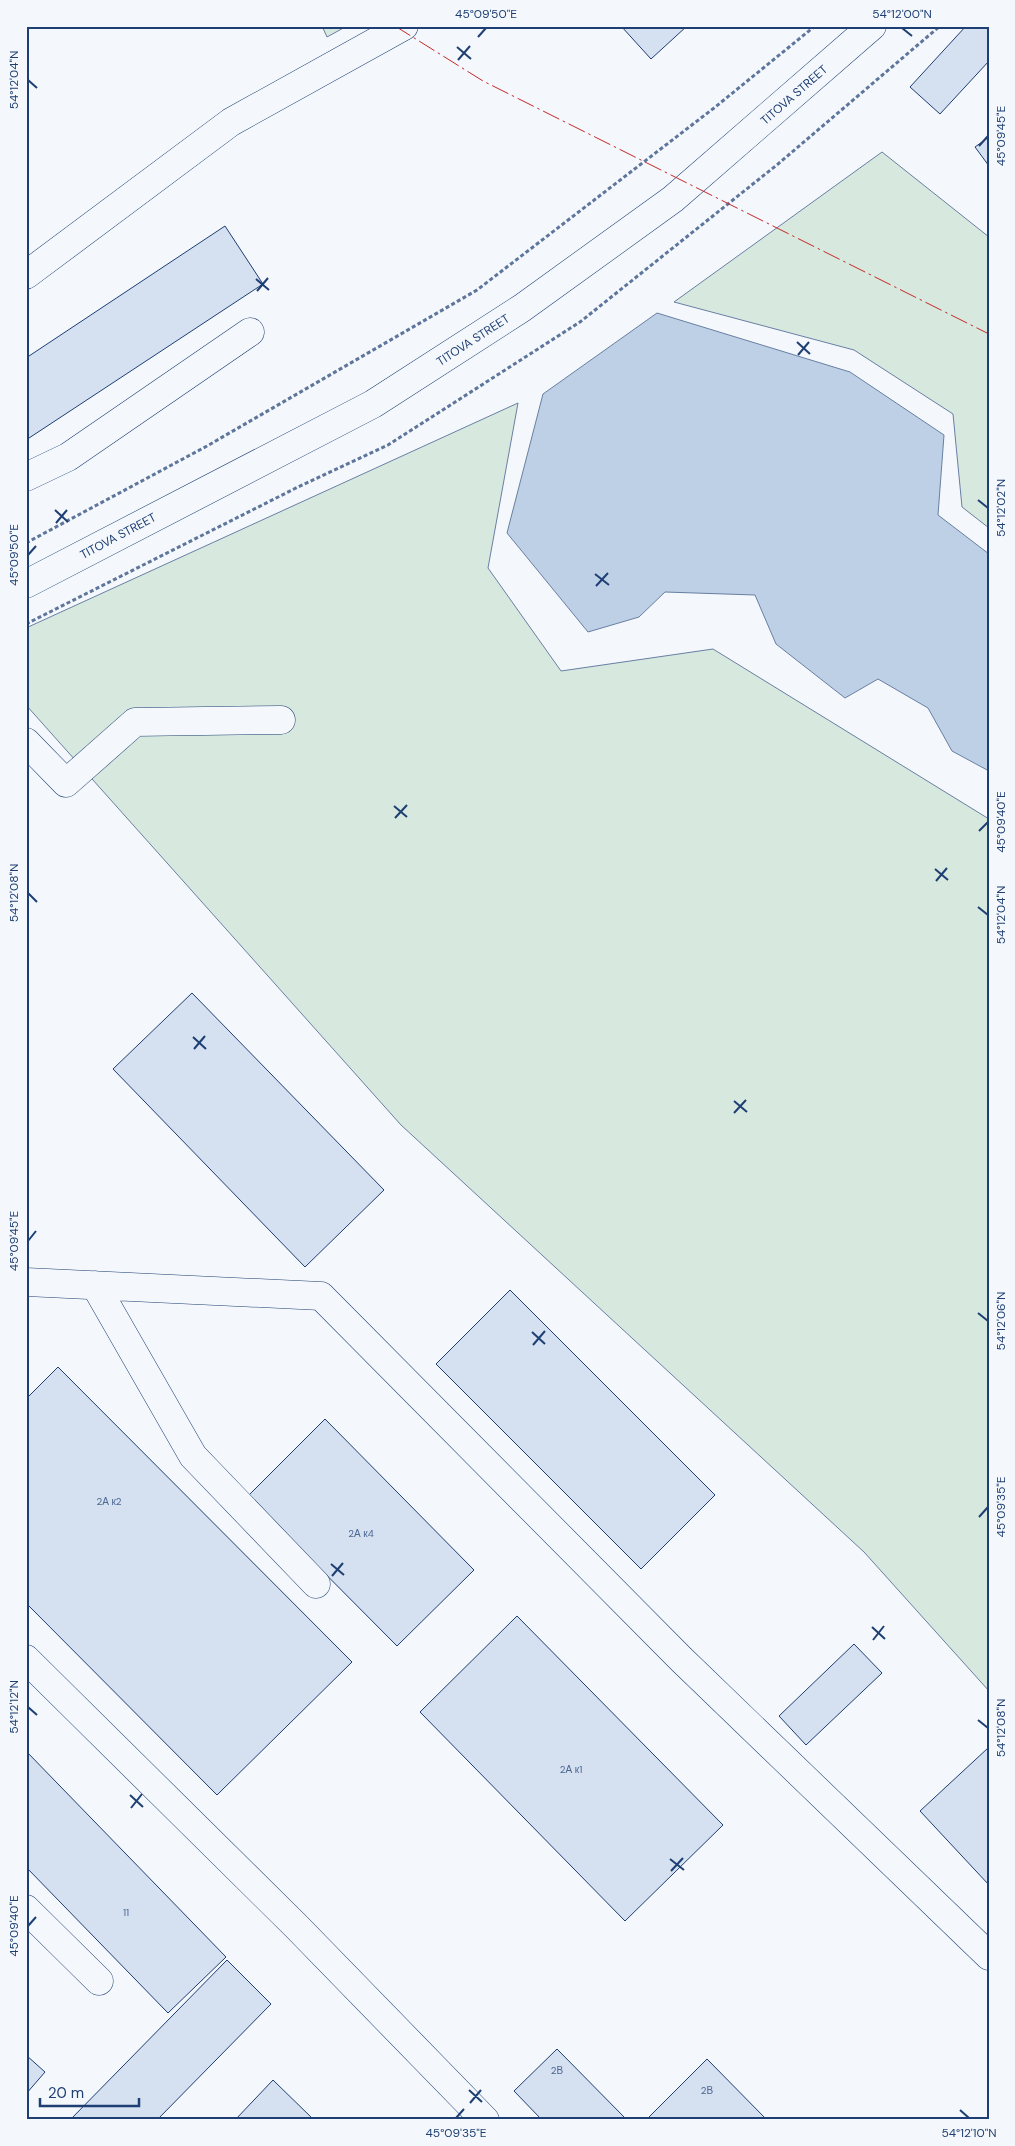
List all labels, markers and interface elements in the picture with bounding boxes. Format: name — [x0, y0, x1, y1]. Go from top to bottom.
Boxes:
text: 45°09'50"E — [455, 6, 517, 22]
text: 54°12'00"N — [872, 6, 932, 22]
text: 54°12'04"N — [6, 51, 22, 109]
street label: TITOVA STREET — [757, 61, 831, 129]
text: 45°09'45"E — [993, 106, 1009, 166]
street label: TITOVA STREET — [434, 310, 513, 370]
text: 54°12'02"N — [993, 479, 1009, 537]
street label: TITOVA STREET — [77, 509, 159, 563]
text: 45°09'50"E — [6, 524, 22, 586]
text: 45°09'40"E — [993, 791, 1009, 853]
text: 54°12'08"N — [6, 864, 22, 922]
text: 54°12'04"N — [993, 886, 1009, 944]
text: 45°09'45"E — [6, 1211, 22, 1271]
text: 54°12'06"N — [993, 1292, 1009, 1350]
text: 45°09'35"E — [993, 1476, 1009, 1537]
house number: 2А к2 — [96, 1495, 122, 1508]
house number: 2А к4 — [348, 1527, 374, 1540]
text: 54°12'12"N — [6, 1680, 22, 1734]
text: 54°12'08"N — [993, 1699, 1009, 1757]
house number: 2А к1 — [560, 1763, 582, 1776]
text: 45°09'40"E — [6, 1895, 22, 1957]
house number: 11 — [123, 1906, 129, 1919]
house number: 2В — [551, 2064, 564, 2077]
scale bar — [40, 2076, 139, 2108]
text: 20 m — [48, 2083, 84, 2103]
house number: 2В — [701, 2084, 714, 2097]
text: 45°09'35"E — [426, 2125, 487, 2141]
text: 54°12'10"N — [941, 2125, 997, 2141]

